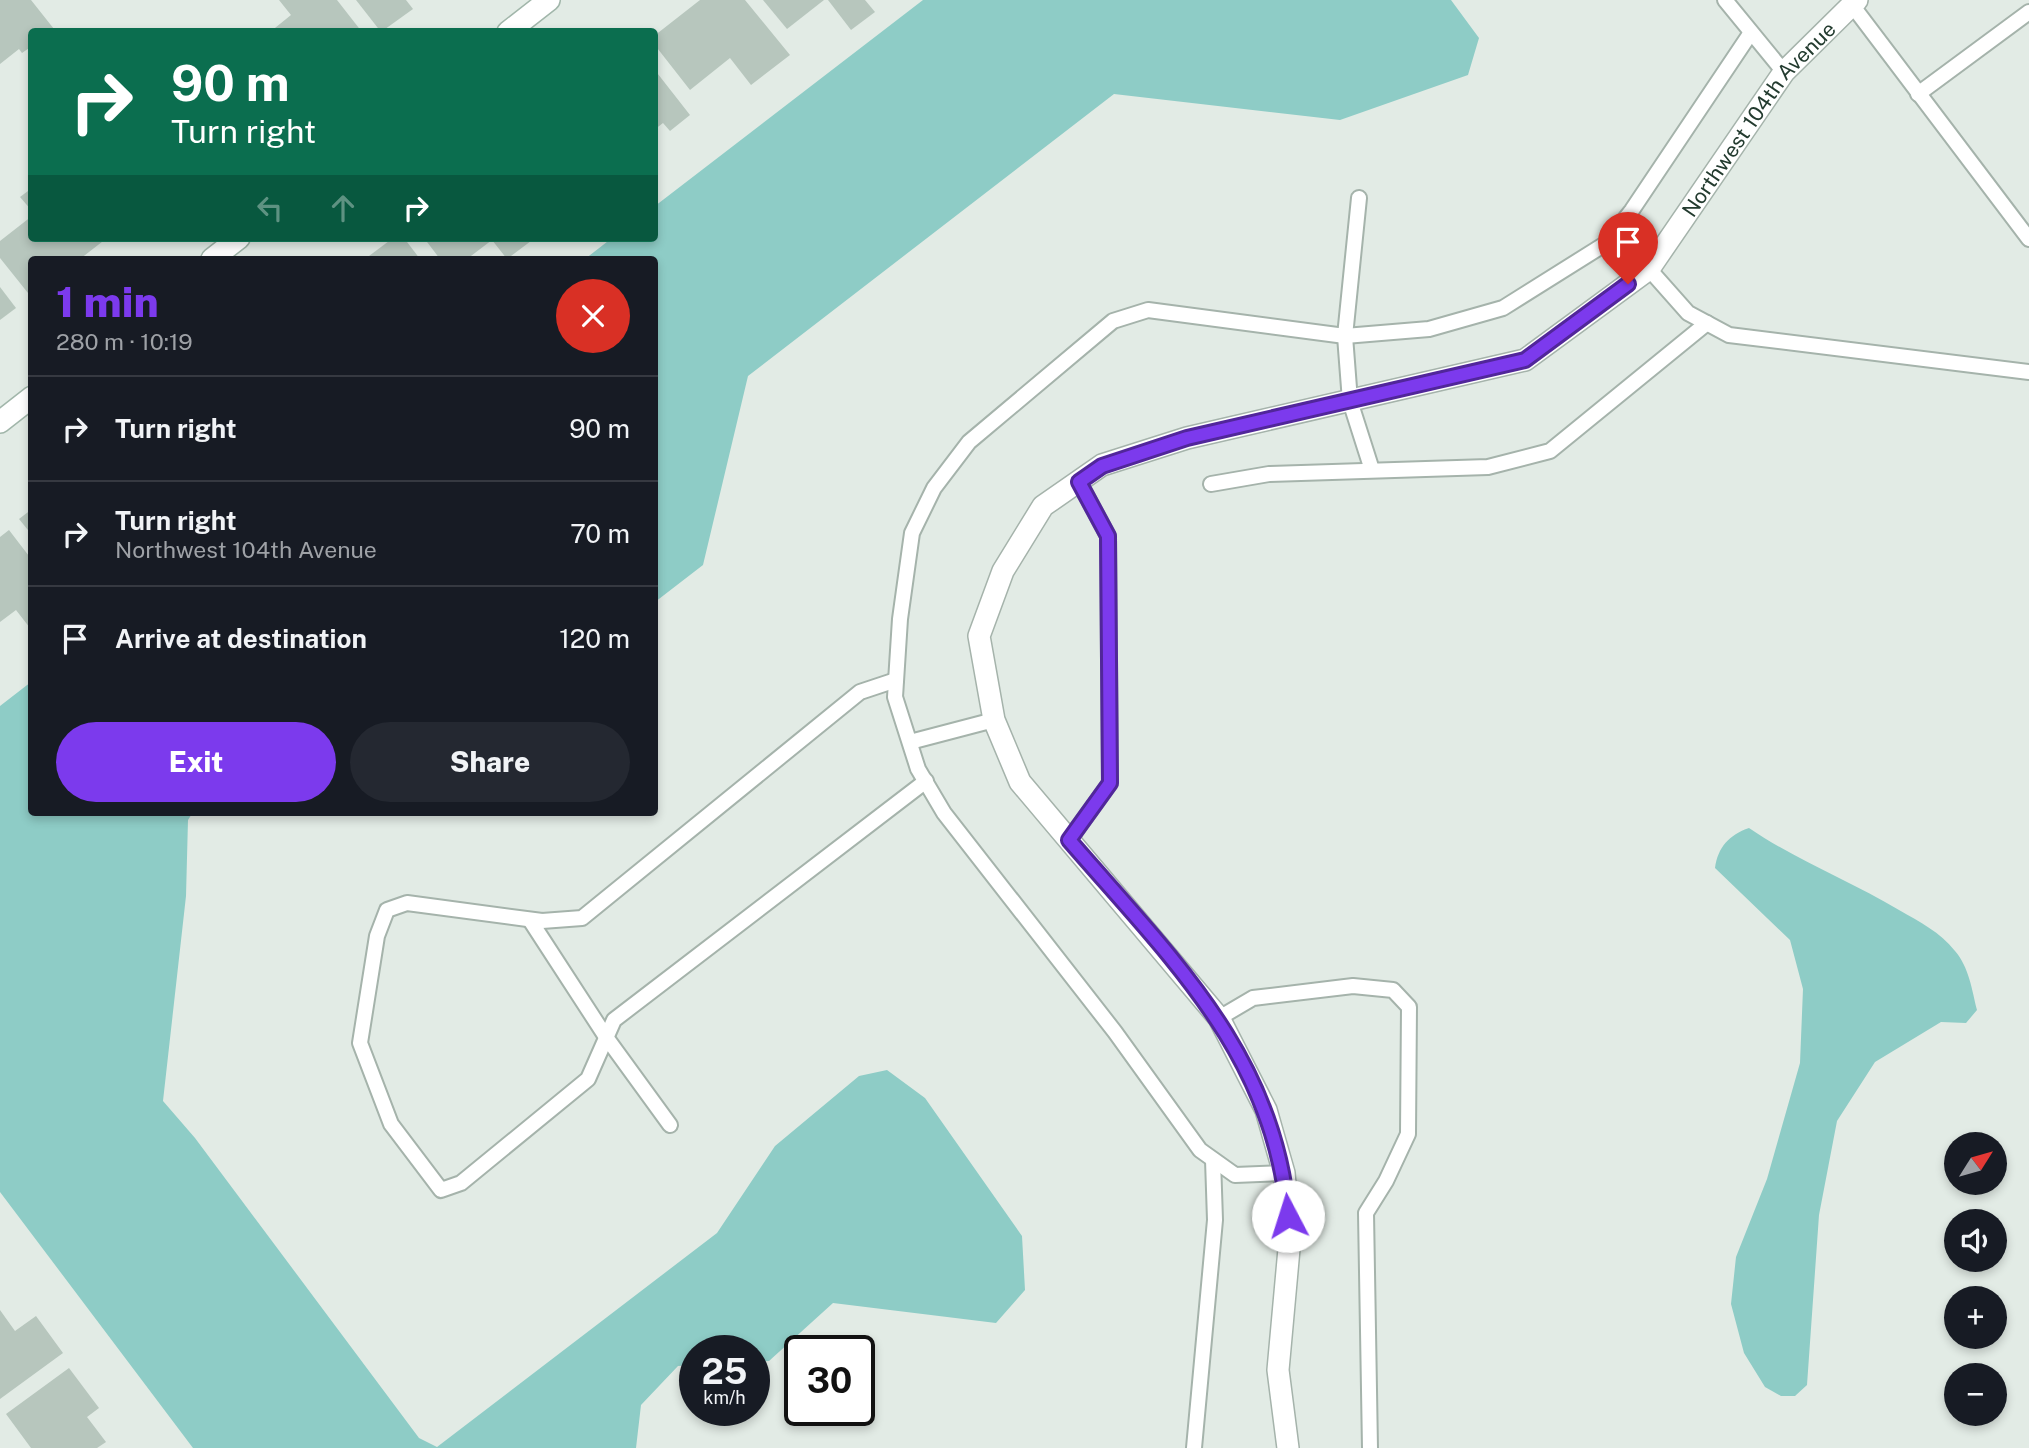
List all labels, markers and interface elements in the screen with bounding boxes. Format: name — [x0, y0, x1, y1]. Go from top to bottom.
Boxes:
street label: Northwest 104th Avenue — [1676, 16, 1840, 221]
text: 90 m — [171, 54, 290, 112]
icon: right — [56, 56, 147, 147]
text: Turn right — [171, 113, 316, 150]
icon: left — [251, 189, 289, 227]
icon: ahead — [324, 189, 362, 227]
icon: right — [397, 189, 435, 227]
pin — [1598, 212, 1658, 284]
icon: arrive — [1609, 223, 1647, 261]
text: 1 min — [56, 277, 159, 326]
button: close — [556, 279, 630, 353]
text: 280 m · 10:19 — [56, 328, 193, 355]
icon: right — [56, 410, 94, 448]
text: Turn right — [115, 413, 237, 444]
text: 90 m — [569, 413, 630, 444]
text: Turn right — [115, 505, 237, 536]
icon: right — [56, 515, 94, 553]
text: 70 m — [570, 518, 630, 549]
text: Northwest 104th Avenue — [115, 536, 377, 563]
icon: arrive — [56, 620, 94, 658]
text: Arrive at destination — [115, 623, 367, 654]
text: 120 m — [559, 623, 630, 654]
button: Exit — [56, 722, 336, 802]
button: Share — [350, 722, 630, 802]
north arrow — [1944, 1132, 2007, 1195]
map controls — [1944, 1132, 2007, 1426]
position arrow — [1251, 1179, 1325, 1253]
button: sound — [1944, 1209, 2007, 1272]
button: + — [1944, 1286, 2007, 1349]
speed limit sign: 30 — [784, 1335, 875, 1426]
text: 25 — [702, 1351, 747, 1392]
button: − — [1944, 1363, 2007, 1426]
text: km/h — [703, 1387, 746, 1408]

